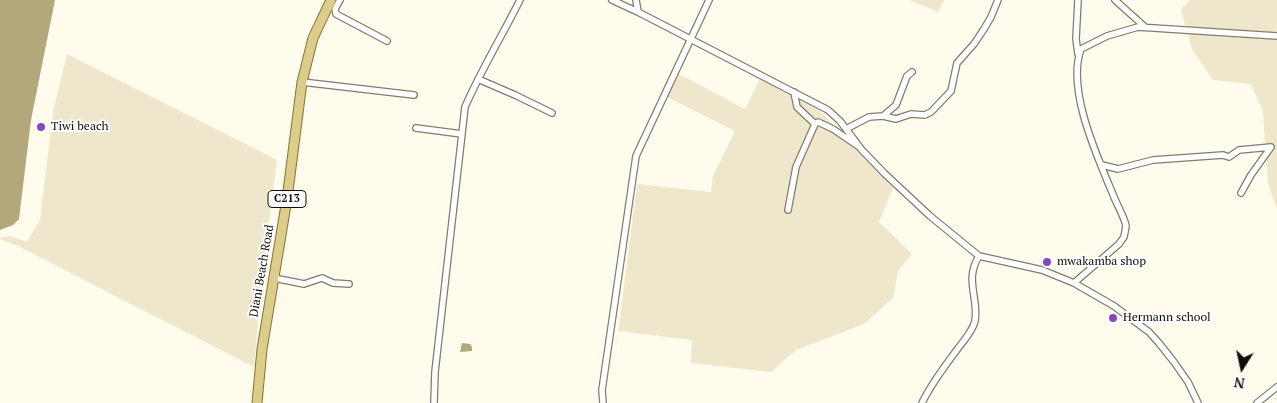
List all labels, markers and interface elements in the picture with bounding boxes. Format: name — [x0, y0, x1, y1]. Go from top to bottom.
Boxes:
place label: Tiwi beach — [51, 120, 109, 134]
marker: Tiwi beach — [35, 121, 47, 133]
road number: C213 — [268, 190, 306, 208]
street label: Diani Beach Road — [247, 224, 277, 318]
place label: mwakamba shop — [1057, 255, 1146, 269]
marker: mwakamba shop — [1041, 256, 1053, 268]
place label: Hermann school — [1123, 311, 1211, 325]
marker: Hermann school — [1107, 312, 1119, 324]
north arrow — [1217, 343, 1267, 393]
text: N — [1232, 373, 1246, 394]

